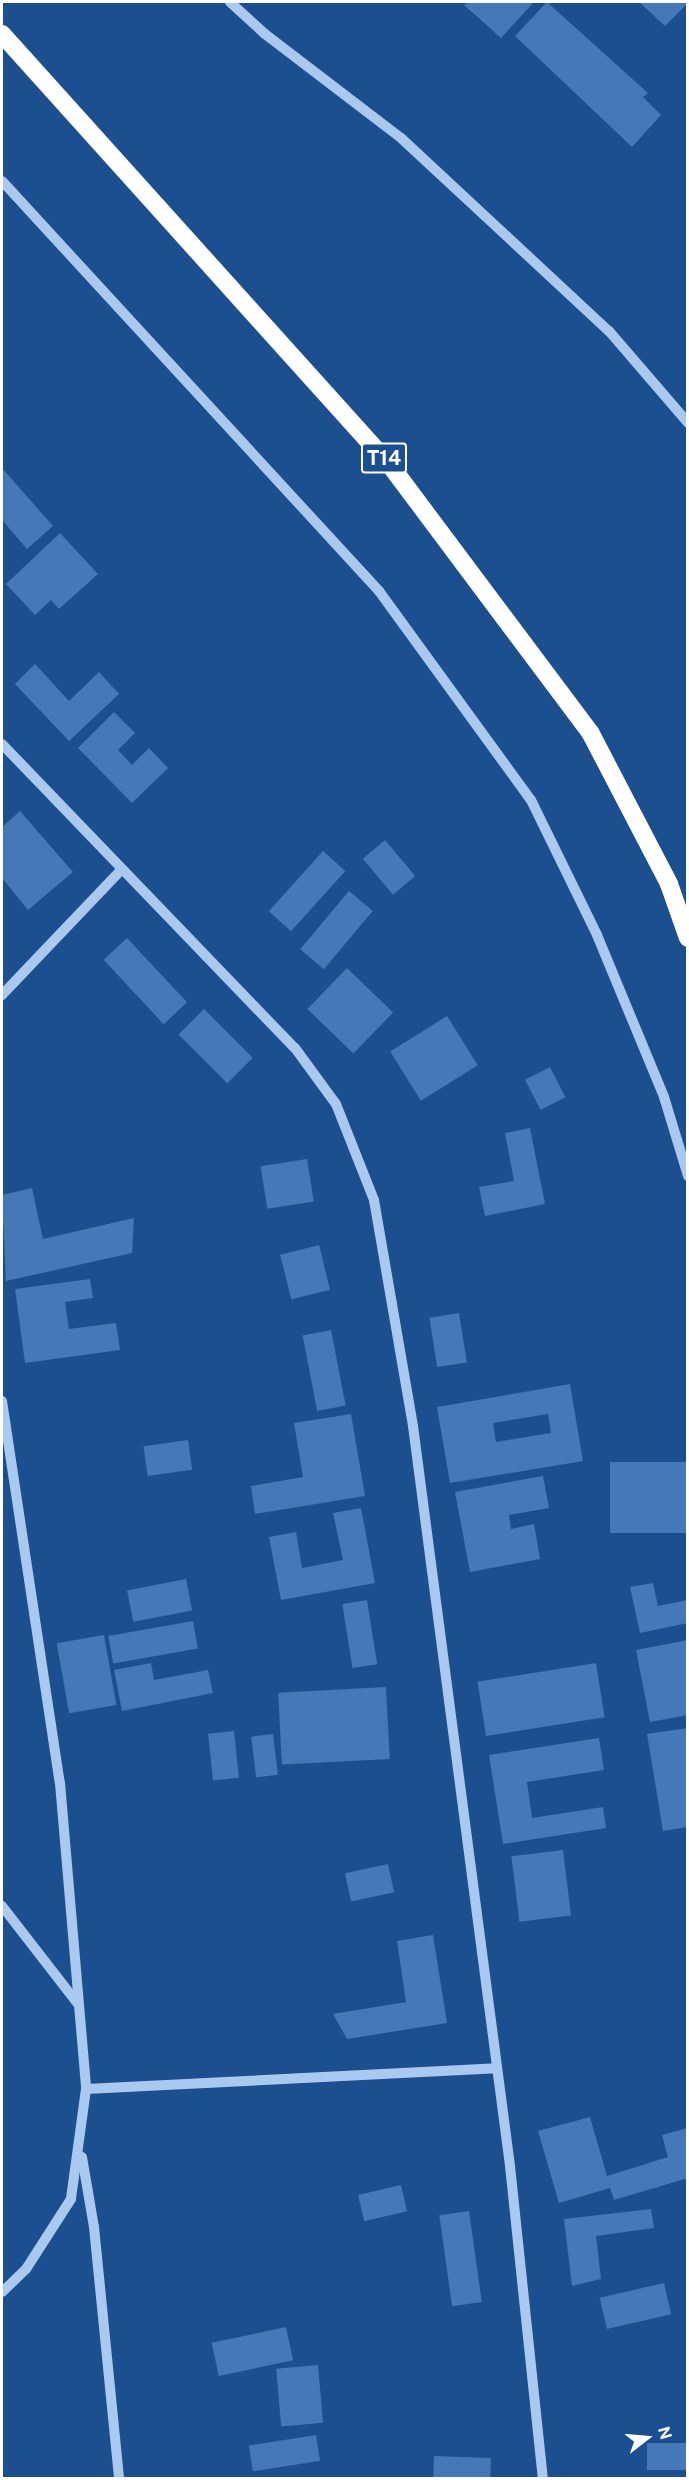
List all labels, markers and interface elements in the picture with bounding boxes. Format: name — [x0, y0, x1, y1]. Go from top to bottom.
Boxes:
road number: T14 — [360, 441, 408, 475]
north arrow — [617, 2408, 677, 2468]
text: N — [654, 2424, 676, 2442]

